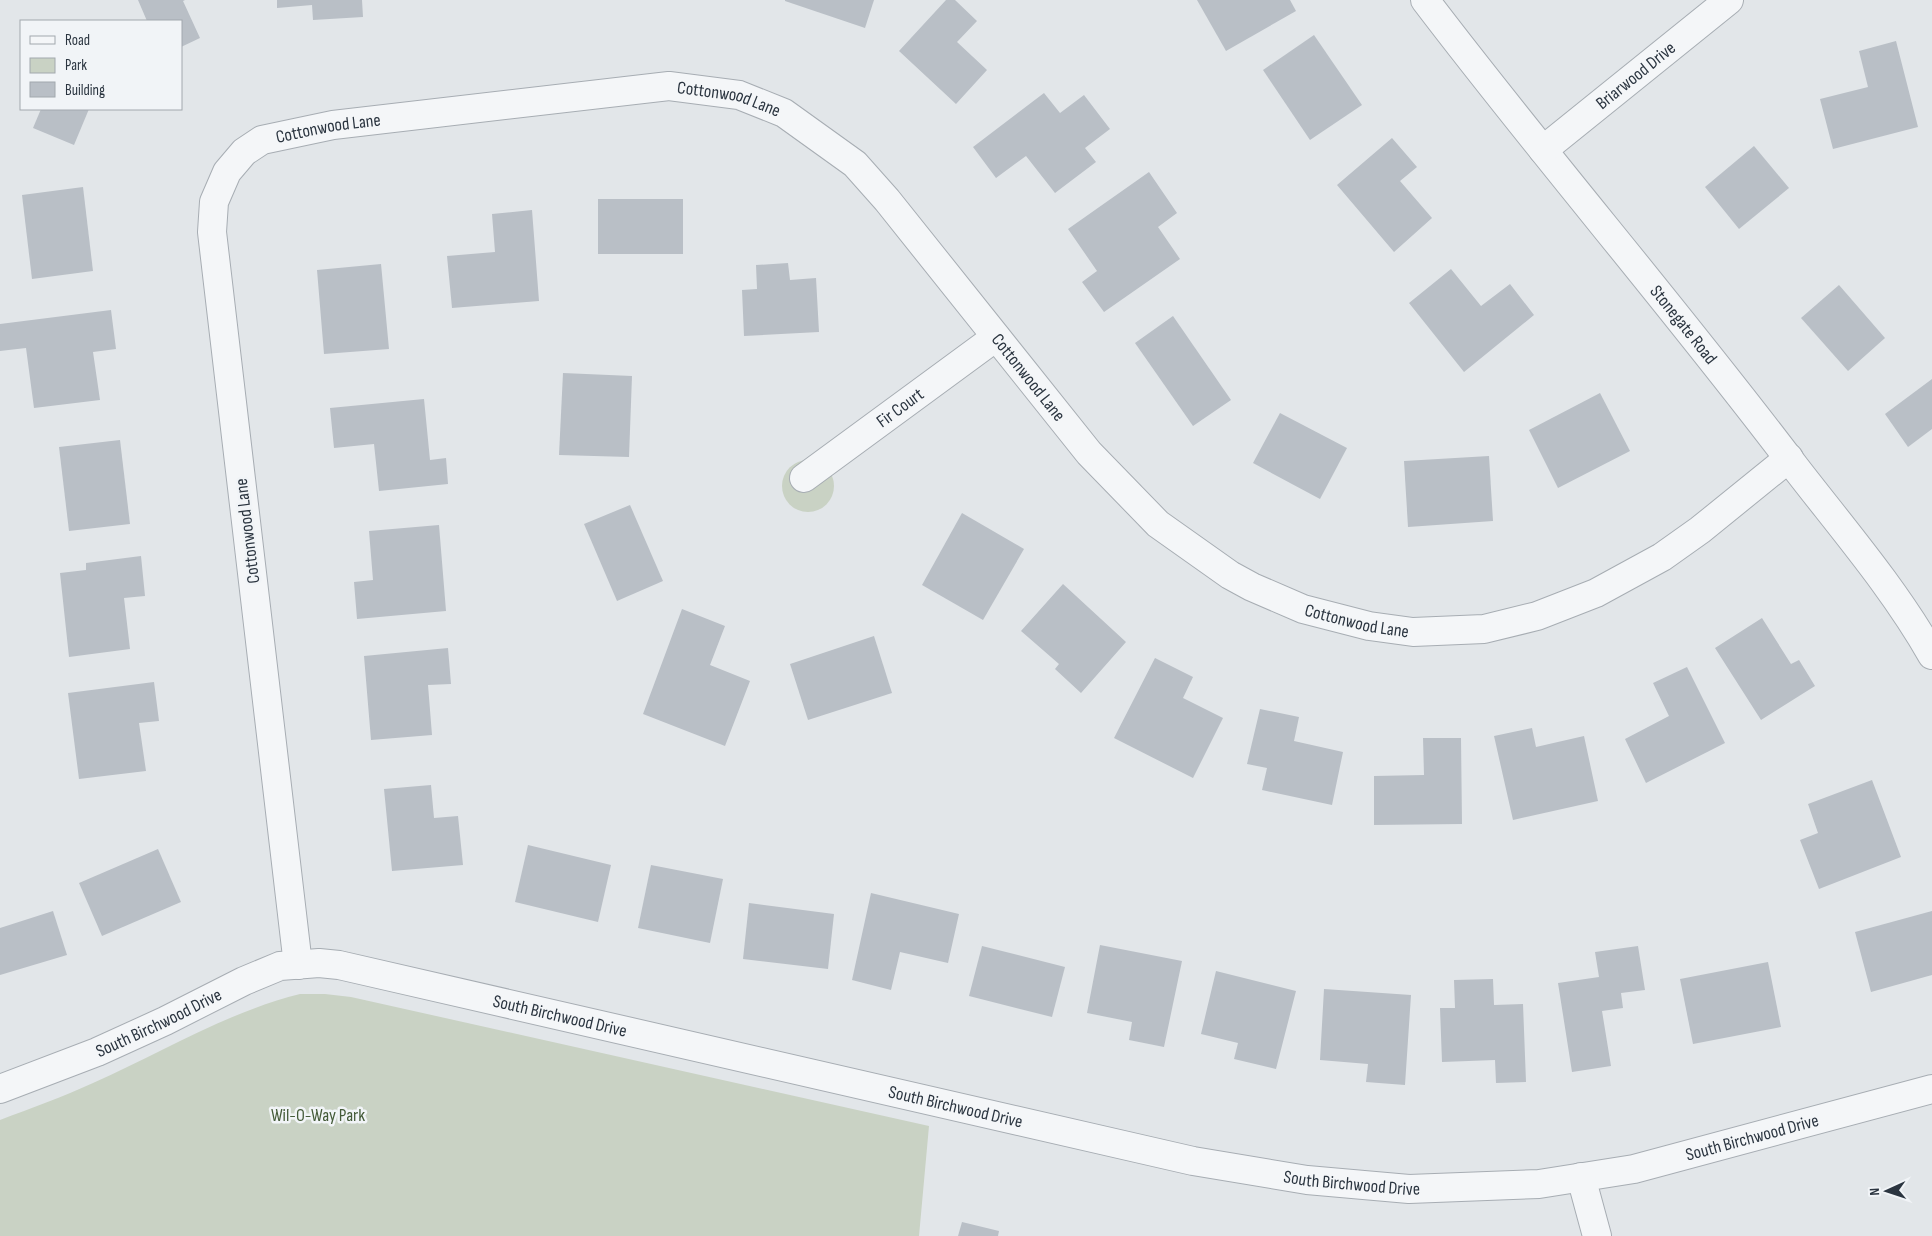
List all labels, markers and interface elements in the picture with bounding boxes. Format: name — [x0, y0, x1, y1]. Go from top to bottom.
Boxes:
legend — [20, 20, 182, 110]
text: Road — [65, 31, 90, 50]
street label: Briarwood Drive — [1592, 37, 1680, 114]
text: Park — [65, 56, 87, 75]
street label: Cottonwood Lane — [676, 77, 784, 122]
text: Building — [65, 81, 105, 100]
street label: Cottonwood Lane — [274, 110, 382, 148]
street label: Stonegate Road — [1645, 281, 1721, 368]
street label: Cottonwood Lane — [987, 330, 1069, 426]
street label: Fir Court — [873, 384, 928, 432]
street label: Cottonwood Lane — [231, 477, 264, 585]
street label: Cottonwood Lane — [1302, 600, 1410, 642]
street label: South Birchwood Drive — [93, 984, 225, 1062]
street label: South Birchwood Drive — [491, 991, 629, 1042]
street label: South Birchwood Drive — [886, 1081, 1025, 1133]
park label: Wil-O-Way Park — [271, 1105, 365, 1126]
street label: South Birchwood Drive — [1683, 1110, 1821, 1166]
street label: South Birchwood Drive — [1282, 1166, 1420, 1200]
north arrow — [1862, 1166, 1912, 1216]
text: N — [1866, 1187, 1883, 1196]

